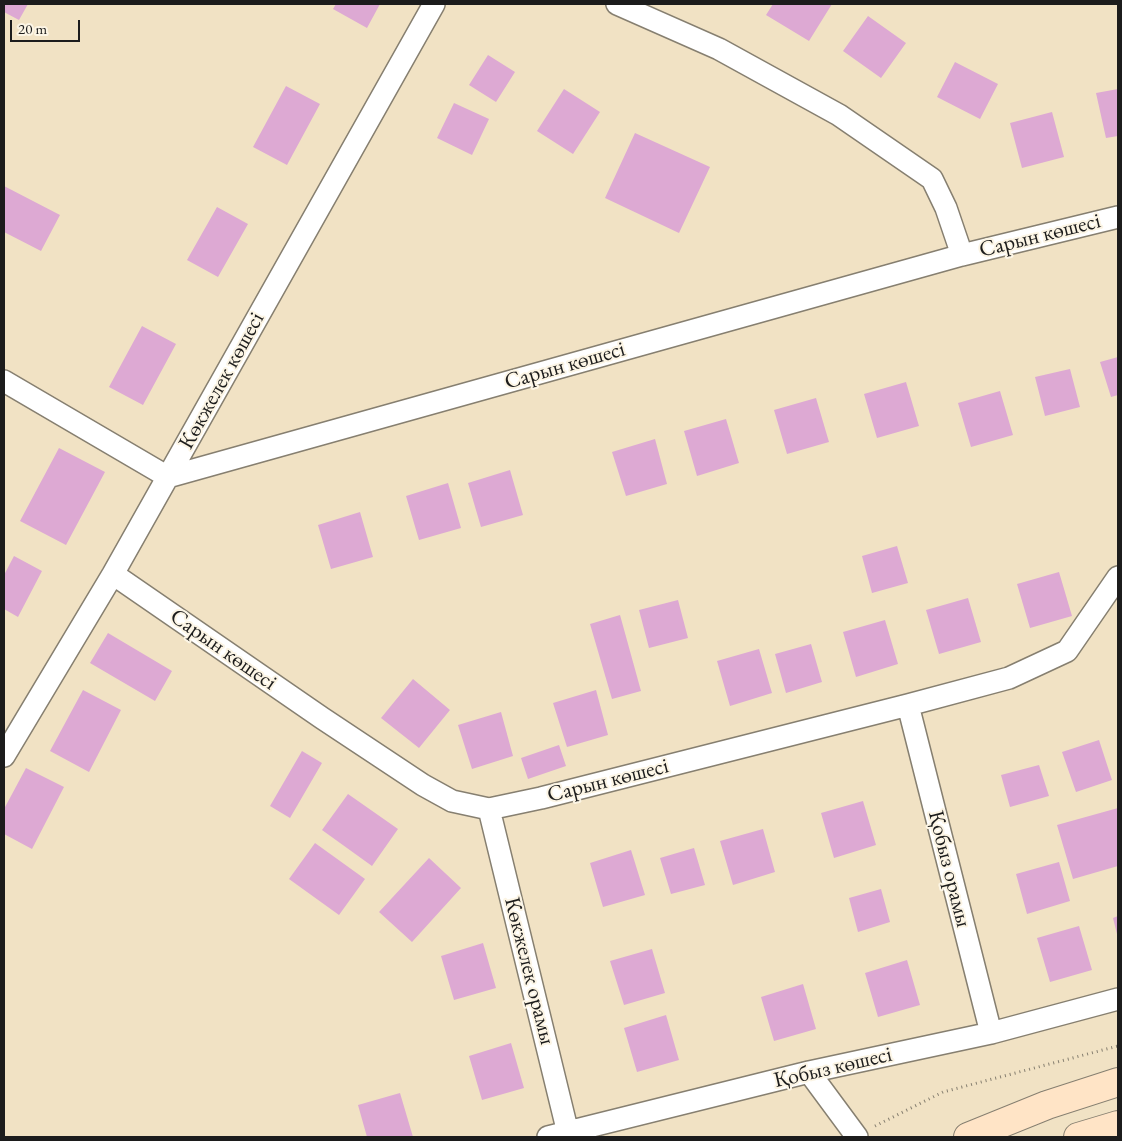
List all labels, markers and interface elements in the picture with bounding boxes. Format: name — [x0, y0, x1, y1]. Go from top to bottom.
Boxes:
scale bar — [12, 10, 82, 42]
text: 20 m — [18, 19, 47, 38]
street label: Сарын көшесі — [977, 208, 1103, 264]
street label: Көкжелек көшесі — [174, 308, 270, 454]
street label: Сарын көшесі — [502, 336, 628, 396]
street label: Сарын көшесі — [165, 604, 281, 696]
street label: Сарын көшесі — [545, 753, 671, 809]
street label: Қобыз орамы — [922, 808, 976, 930]
street label: Көкжелек орамы — [498, 895, 560, 1047]
street label: Қобыз көшесі — [771, 1042, 895, 1094]

